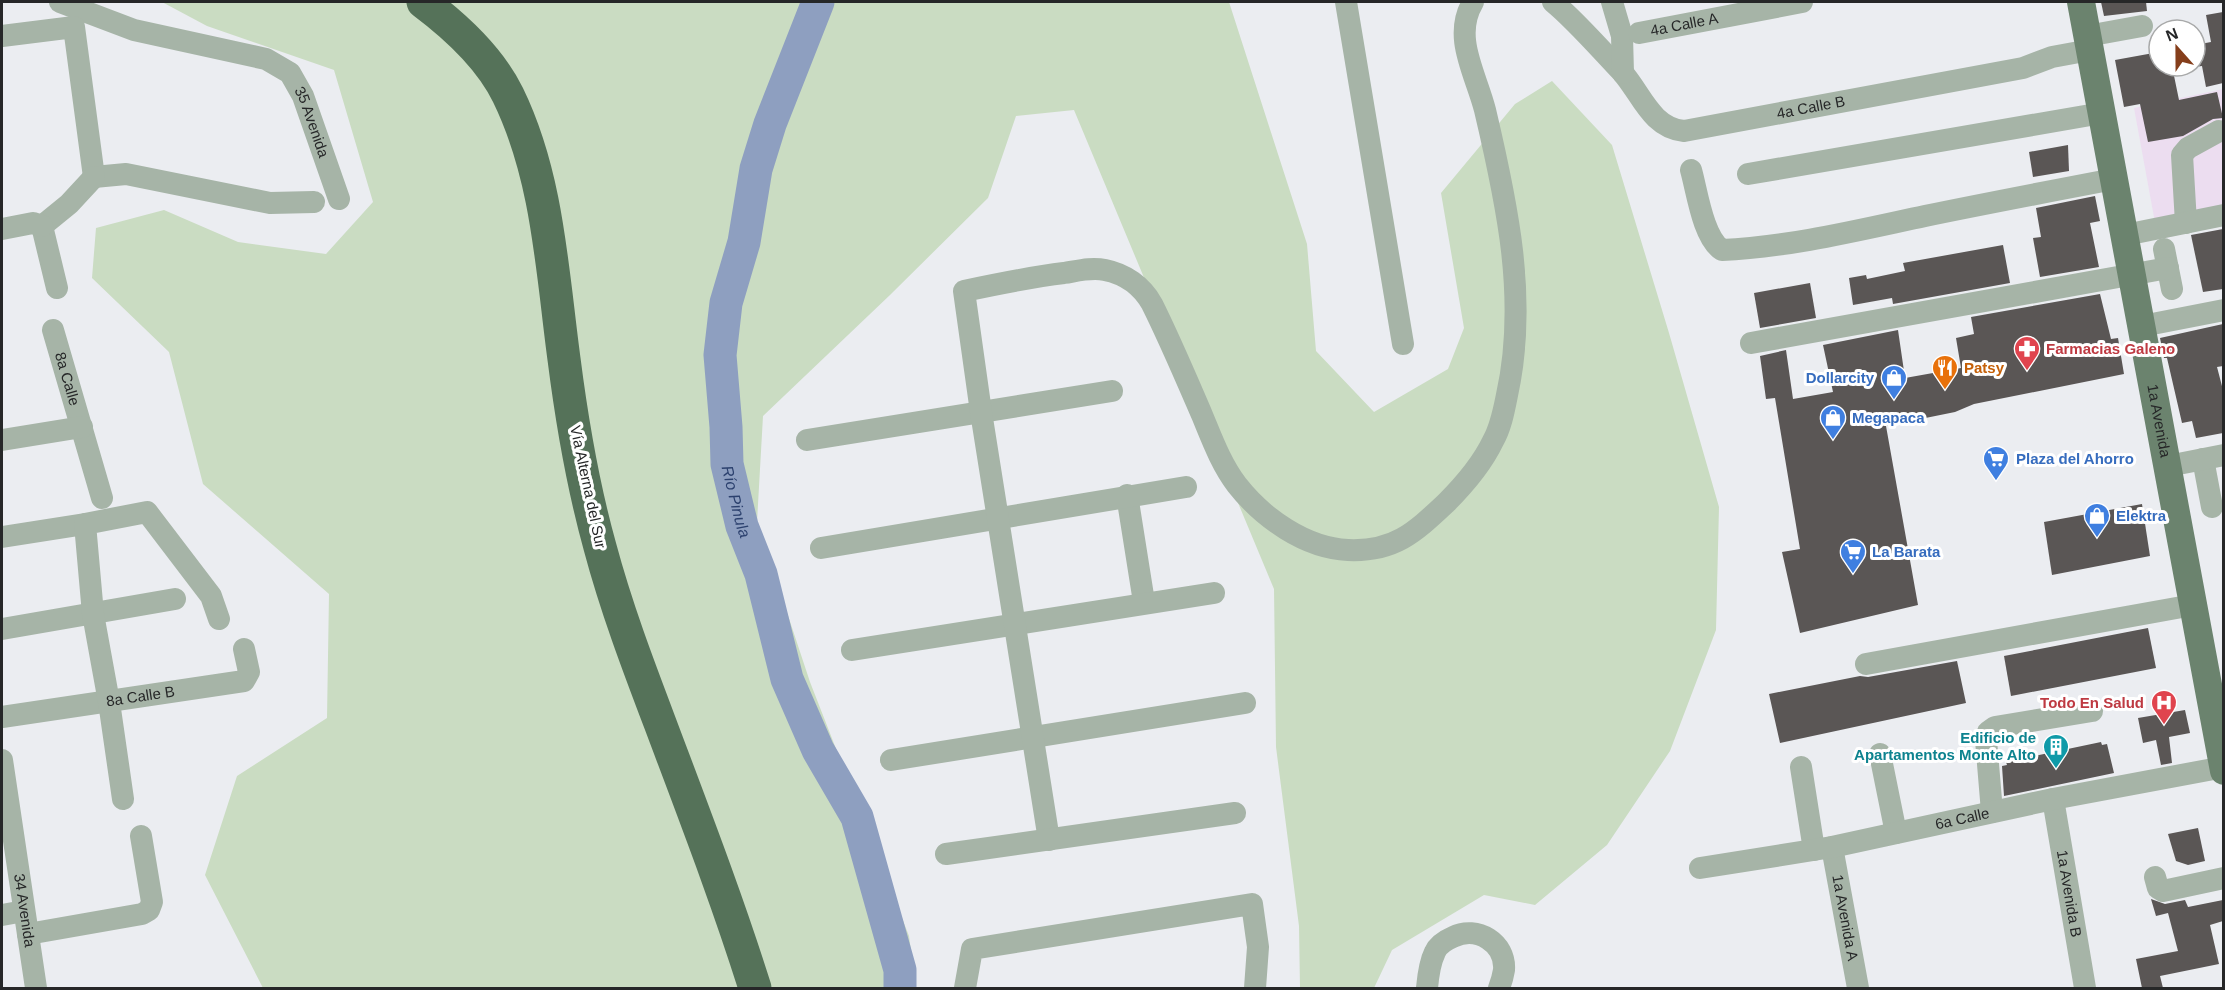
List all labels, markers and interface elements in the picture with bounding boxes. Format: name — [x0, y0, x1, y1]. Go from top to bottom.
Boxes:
street label: 4a Calle A — [1649, 9, 1719, 39]
north arrow — [2147, 18, 2207, 78]
text: N — [2163, 24, 2180, 44]
street label: 35 Avenida — [291, 83, 333, 160]
street label: 4a Calle B — [1775, 92, 1846, 122]
pharmacy icon: Farmacias Galeno — [2012, 334, 2042, 372]
place label: Farmacias Galeno — [2046, 340, 2175, 357]
street label: 8a Calle — [52, 350, 84, 408]
restaurant icon: Patsy — [1930, 353, 1960, 391]
place label: Patsy — [1964, 359, 2005, 376]
shop icon: Dollarcity — [1879, 363, 1909, 401]
place label: Dollarcity — [1806, 369, 1875, 386]
street label: 1a Avenida — [2144, 383, 2175, 459]
shop icon: Megapaca — [1818, 403, 1848, 441]
place label: Megapaca — [1852, 409, 1925, 426]
street label: Vía Alterna del Sur — [567, 424, 610, 550]
supermarket icon: Plaza del Ahorro — [1981, 444, 2011, 482]
place label: Plaza del Ahorro — [2016, 450, 2134, 467]
water label: Río Pinula — [719, 464, 754, 540]
shop icon: Elektra — [2082, 501, 2112, 539]
place label: Elektra — [2116, 507, 2167, 524]
supermarket icon: La Barata — [1838, 537, 1868, 575]
place label: La Barata — [1872, 543, 1941, 560]
street label: 8a Calle B — [105, 682, 176, 709]
hospital icon: Todo En Salud — [2149, 688, 2179, 726]
place label: Todo En Salud — [2040, 694, 2144, 711]
place label: Edificio de Apartamentos Monte Alto — [1854, 729, 2036, 763]
building icon: Edificio de Apartamentos Monte Alto — [2041, 732, 2071, 770]
street label: 6a Calle — [1933, 804, 1991, 832]
street label: 1a Avenida B — [2054, 849, 2085, 938]
street label: 34 Avenida — [11, 872, 39, 949]
street label: 1a Avenida A — [1829, 873, 1862, 962]

